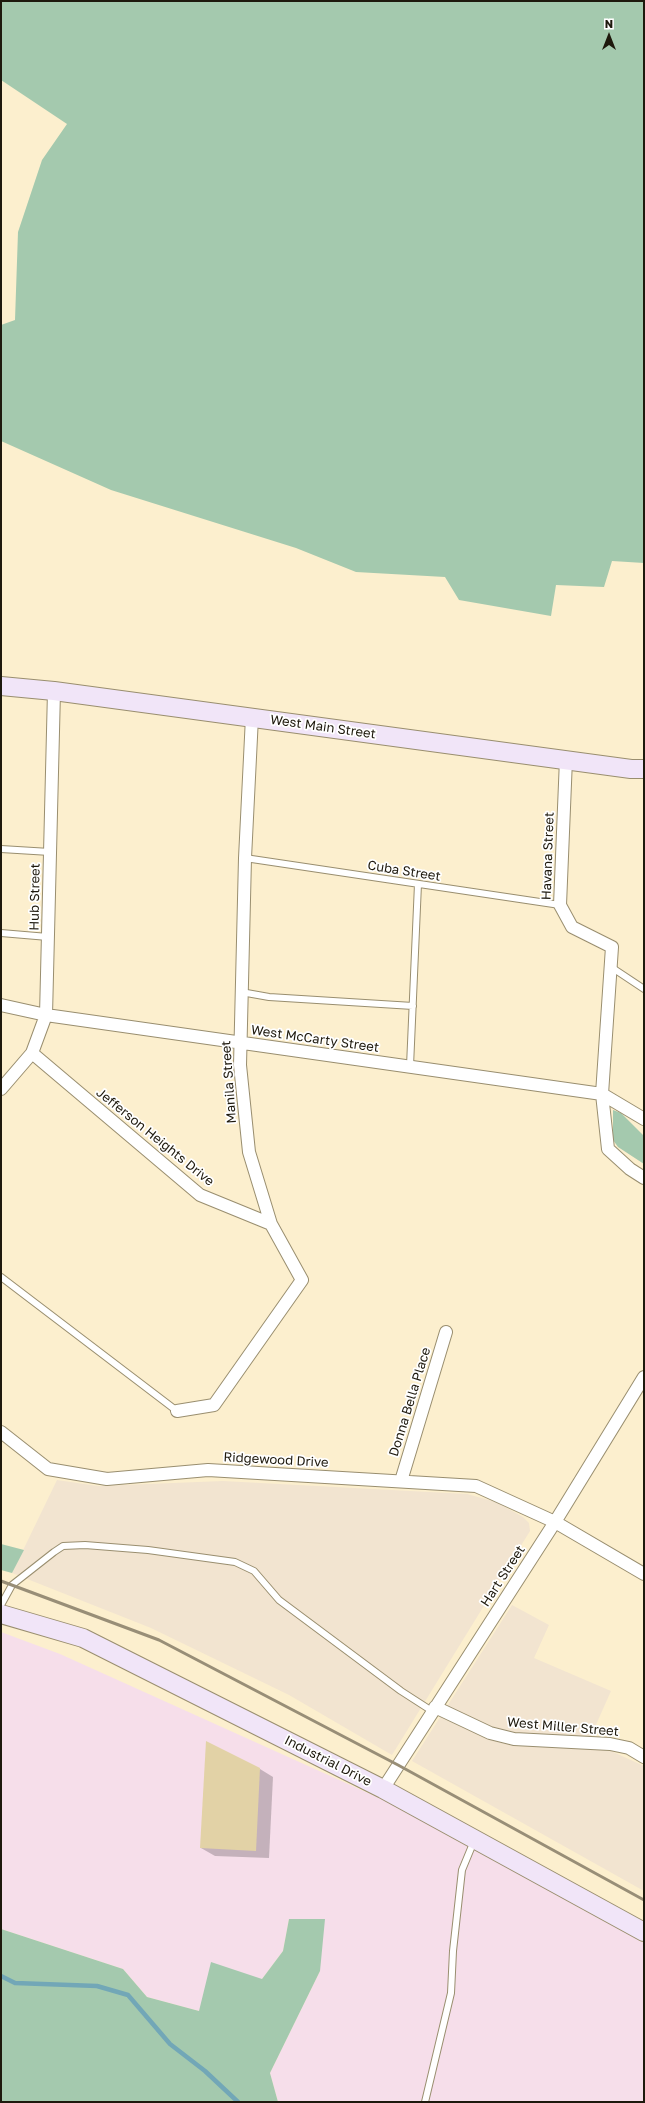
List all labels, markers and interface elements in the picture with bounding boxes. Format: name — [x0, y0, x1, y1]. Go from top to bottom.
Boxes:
north arrow — [589, 16, 629, 56]
text: N — [605, 17, 613, 30]
street label: West Main Street — [269, 712, 377, 742]
street label: Havana Street — [539, 812, 557, 900]
street label: Cuba Street — [366, 858, 442, 884]
street label: Hub Street — [27, 863, 43, 931]
street label: West McCarty Street — [250, 1022, 380, 1056]
street label: Manila Street — [218, 1040, 240, 1124]
street label: Jefferson Heights Drive — [93, 1085, 217, 1189]
street label: Donna Bella Place — [386, 1346, 434, 1458]
street label: Ridgewood Drive — [223, 1449, 329, 1471]
street label: Hart Street — [478, 1543, 528, 1609]
street label: West Miller Street — [507, 1714, 619, 1740]
street label: Industrial Drive — [282, 1732, 374, 1790]

